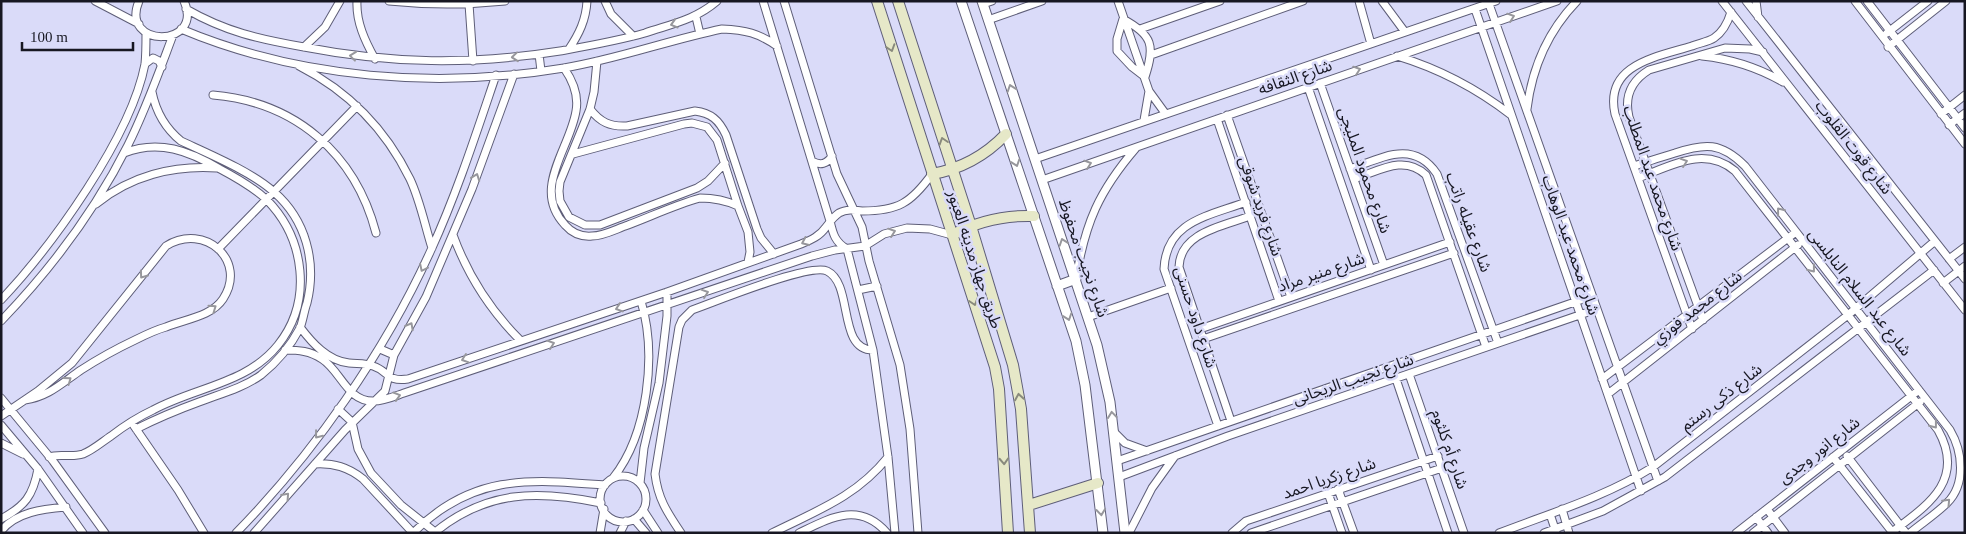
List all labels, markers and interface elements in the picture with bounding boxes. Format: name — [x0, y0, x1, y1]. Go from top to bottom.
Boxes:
one-way arrow — [1506, 13, 1514, 23]
one-way arrow — [670, 18, 679, 28]
scale bar — [22, 20, 134, 52]
text: 100 m — [30, 29, 68, 45]
one-way arrow — [886, 43, 896, 51]
one-way arrow — [349, 51, 357, 62]
one-way arrow — [511, 51, 519, 62]
street label: شارع الثقافه — [1256, 56, 1335, 101]
one-way arrow — [1353, 66, 1361, 76]
one-way arrow — [1007, 84, 1017, 93]
street label: شارع قوت القلوب — [1809, 97, 1896, 200]
street label: شارع محمد عبد المطلب — [1616, 103, 1686, 254]
street label: شارع محمود المليجى — [1332, 105, 1395, 237]
one-way arrow — [938, 137, 948, 145]
street label: شارع فريد شوقى — [1232, 154, 1286, 259]
one-way arrow — [1679, 158, 1688, 168]
one-way arrow — [1010, 159, 1020, 167]
one-way arrow — [1083, 160, 1092, 170]
street label: شارع عقيله راتب — [1439, 170, 1495, 276]
street label: شارع محمد عبد الوهاب — [1535, 173, 1603, 318]
one-way arrow — [470, 174, 480, 182]
street label: طريق جهاز مدينه العبور — [942, 187, 1005, 331]
street label: شارع نجيب محفوظ — [1052, 197, 1112, 321]
one-way arrow — [1777, 207, 1786, 217]
street label: شارع عبد السلام النابلسى — [1802, 225, 1915, 361]
one-way arrow — [887, 228, 896, 238]
one-way arrow — [801, 236, 810, 247]
one-way arrow — [1059, 238, 1069, 247]
street label: شارع منير مراد — [1275, 249, 1368, 299]
one-way arrow — [419, 263, 429, 272]
one-way arrow — [1806, 263, 1815, 273]
street label: شارع داود حسنى — [1168, 264, 1220, 371]
street label: شارع محمد فوزي — [1649, 267, 1747, 350]
one-way arrow — [141, 269, 149, 278]
one-way arrow — [700, 289, 709, 299]
one-way arrow — [968, 297, 978, 306]
one-way arrow — [615, 302, 623, 312]
one-way arrow — [207, 305, 217, 314]
one-way arrow — [1062, 313, 1072, 321]
one-way arrow — [404, 322, 414, 331]
one-way arrow — [546, 340, 555, 350]
street label: شارع نجيب الريحانى — [1290, 350, 1417, 411]
one-way arrow — [461, 353, 469, 363]
street label: شارع ذكى رستم — [1677, 360, 1767, 437]
one-way arrow — [62, 377, 72, 386]
one-way arrow — [392, 391, 401, 401]
one-way arrow — [1014, 393, 1025, 401]
street label: شارع أم كلثوم — [1425, 406, 1473, 492]
one-way arrow — [1107, 410, 1118, 418]
street label: شارع انور وجدى — [1775, 413, 1865, 490]
one-way arrow — [1928, 419, 1936, 428]
one-way arrow — [316, 429, 324, 438]
street label: شارع زكريا احمد — [1280, 454, 1379, 506]
one-way arrow — [998, 457, 1009, 465]
one-way arrow — [281, 493, 290, 502]
one-way arrow — [1941, 498, 1950, 507]
one-way arrow — [1095, 508, 1106, 516]

